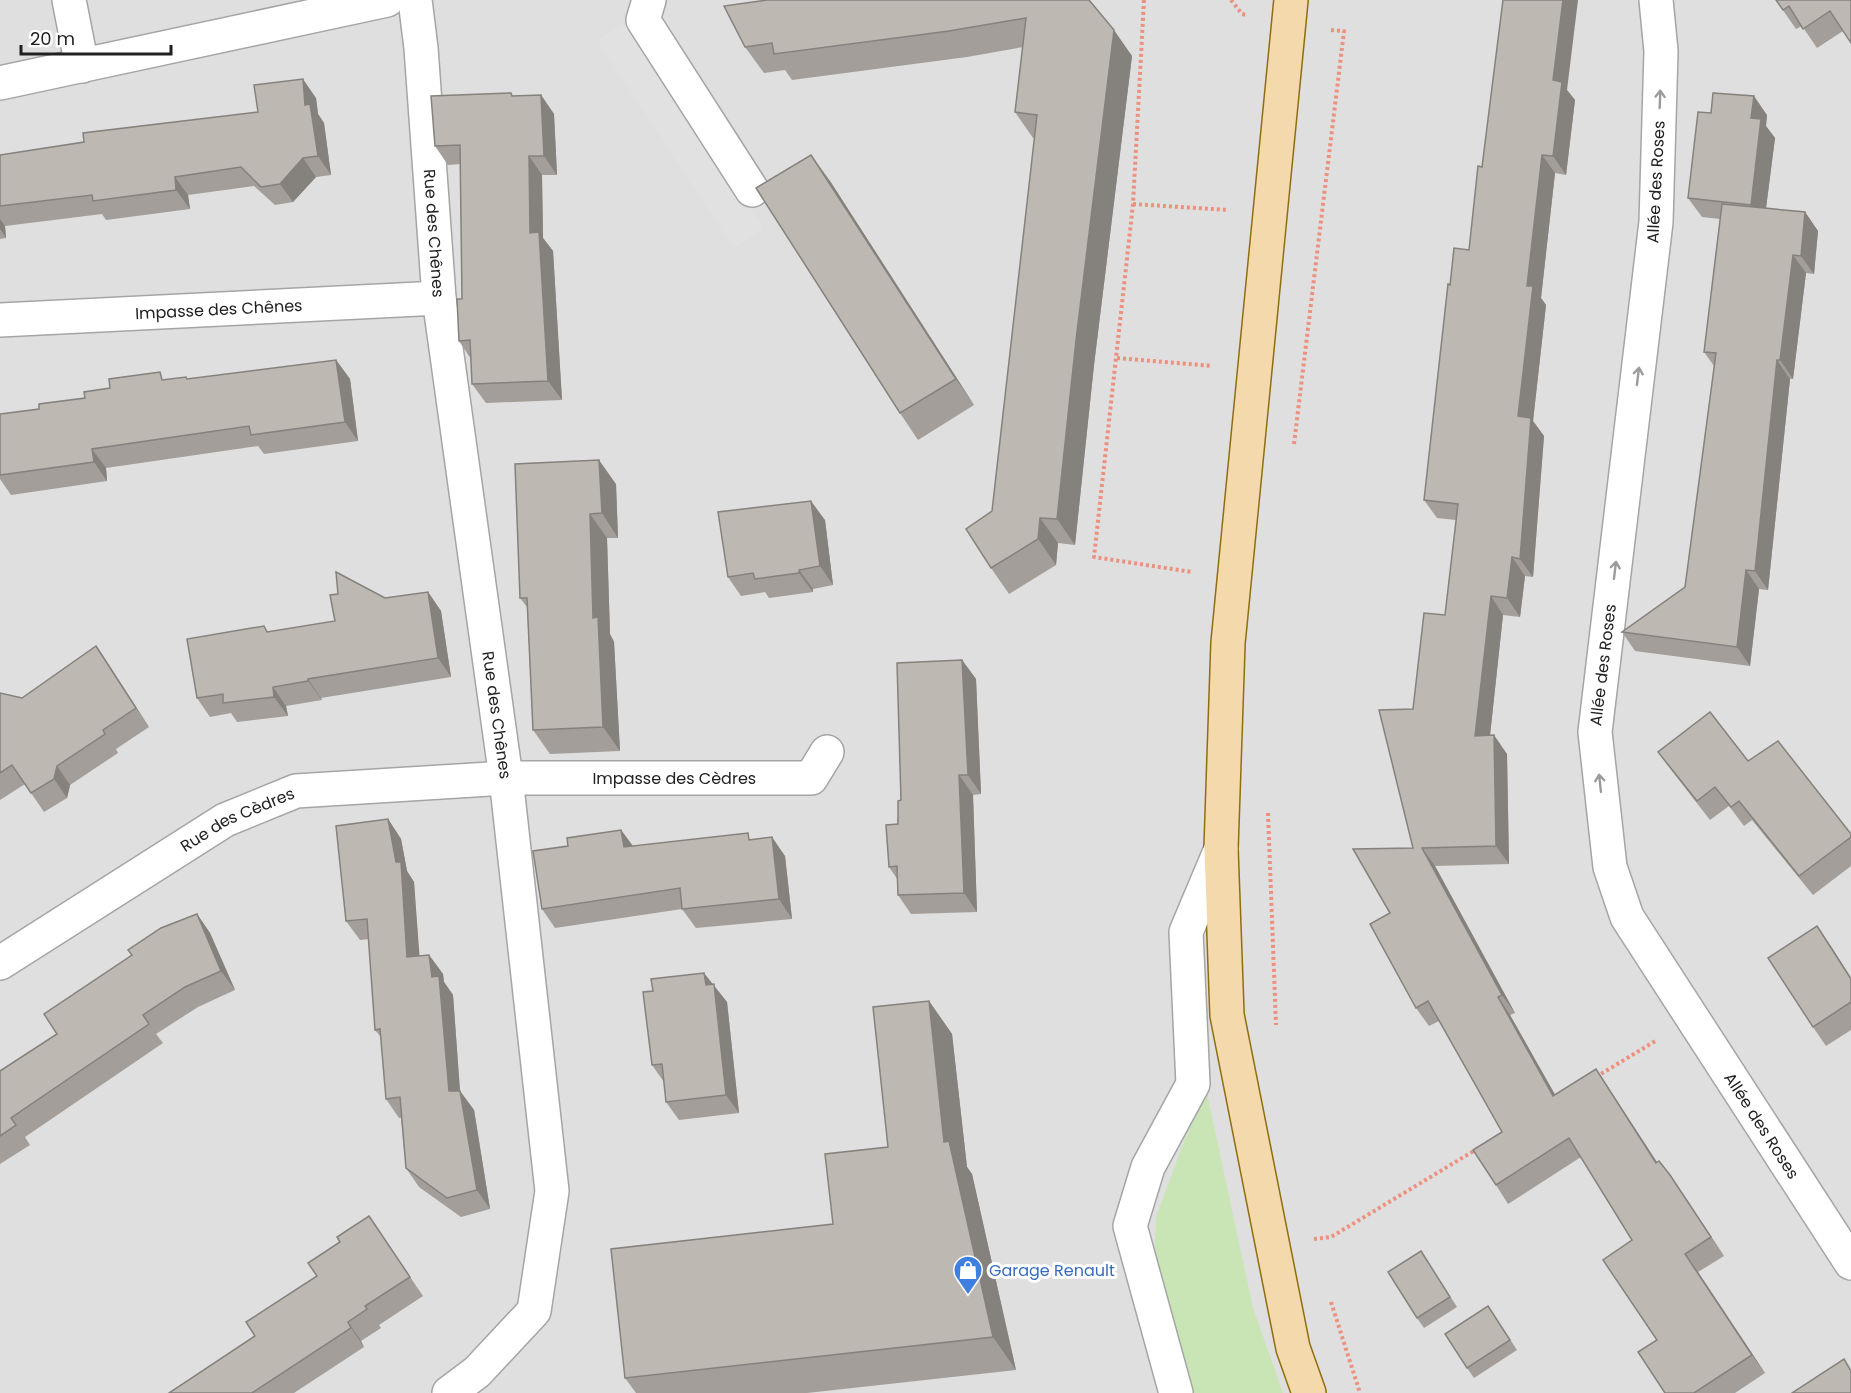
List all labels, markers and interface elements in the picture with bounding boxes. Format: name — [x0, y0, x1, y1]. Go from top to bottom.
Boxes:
scale bar — [21, 18, 171, 56]
text: 20 m — [30, 26, 75, 51]
one-way arrow — [1654, 89, 1666, 109]
street label: Allée des Roses — [1641, 120, 1671, 244]
street label: Rue des Chênes — [418, 168, 450, 298]
street label: Impasse des Chênes — [135, 293, 303, 325]
one-way arrow — [1633, 367, 1644, 387]
one-way arrow — [1609, 561, 1620, 580]
street label: Allée des Roses — [1584, 603, 1622, 727]
street label: Rue des Chênes — [477, 650, 517, 780]
street label: Impasse des Cèdres — [592, 767, 756, 790]
one-way arrow — [1594, 773, 1605, 793]
street label: Rue des Cèdres — [176, 781, 298, 857]
street label: Allée des Roses — [1719, 1068, 1805, 1183]
shop icon: Garage Renault — [952, 1254, 984, 1296]
place label: Garage Renault — [989, 1259, 1115, 1282]

